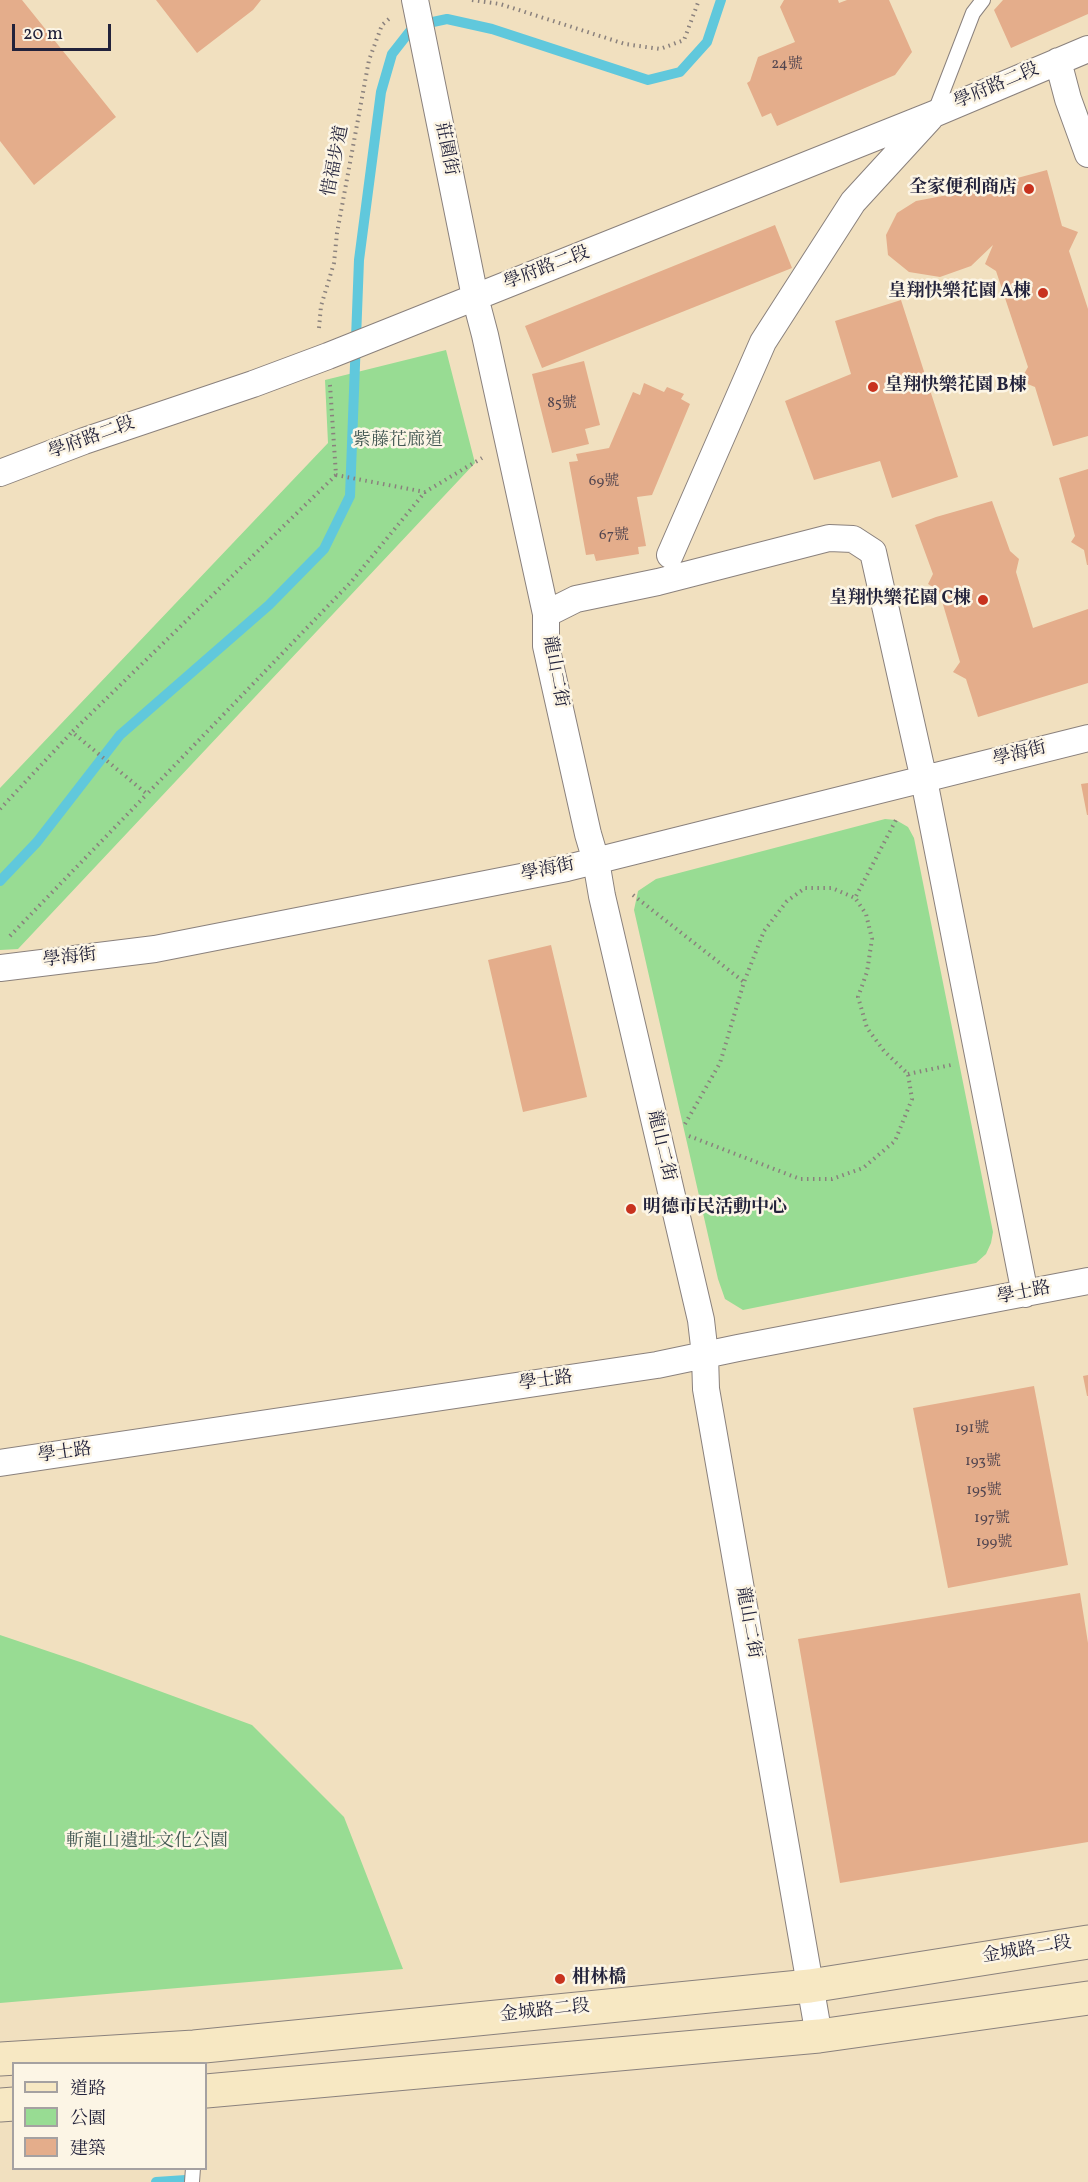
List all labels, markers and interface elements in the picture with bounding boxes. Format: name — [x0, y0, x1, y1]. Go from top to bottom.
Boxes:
scale bar — [15, 12, 114, 50]
text: 20 m — [23, 22, 63, 47]
house number: 24號 — [771, 56, 803, 74]
street label: 學府路二段 — [951, 59, 1043, 115]
street label: 莊園街 — [429, 120, 461, 178]
street label: 惜福步道 — [320, 124, 354, 198]
place label: 全家便利商店 — [909, 178, 1017, 200]
marker: 全家便利商店 — [1022, 182, 1036, 196]
street label: 學府路二段 — [501, 243, 593, 295]
place label: 皇翔快樂花園 A棟 — [889, 282, 1031, 304]
marker: 皇翔快樂花園 A棟 — [1036, 286, 1050, 300]
place label: 皇翔快樂花園 B棟 — [885, 376, 1027, 398]
marker: 皇翔快樂花園 B棟 — [866, 380, 880, 394]
house number: 85號 — [547, 395, 577, 413]
street label: 學府路二段 — [46, 413, 138, 465]
park label: 紫藤花廊道 — [353, 431, 443, 453]
house number: 69號 — [589, 473, 619, 491]
house number: 67號 — [599, 527, 629, 545]
place label: 皇翔快樂花園 C棟 — [830, 589, 971, 611]
marker: 皇翔快樂花園 C棟 — [976, 593, 990, 607]
street label: 龍山二街 — [537, 635, 571, 709]
street label: 學海街 — [991, 738, 1049, 772]
street label: 學海街 — [519, 855, 577, 887]
street label: 學海街 — [42, 945, 98, 973]
street label: 龍山二街 — [641, 1108, 679, 1184]
place label: 明德市民活動中心 — [643, 1198, 787, 1220]
marker: 明德市民活動中心 — [624, 1202, 638, 1216]
street label: 學士路 — [995, 1278, 1053, 1310]
street label: 學士路 — [518, 1368, 574, 1396]
house number: 191號 — [955, 1420, 989, 1438]
street label: 學士路 — [37, 1440, 93, 1468]
house number: 193號 — [965, 1453, 1001, 1471]
house number: 195號 — [966, 1482, 1002, 1500]
house number: 197號 — [974, 1510, 1010, 1528]
house number: 199號 — [976, 1534, 1012, 1552]
street label: 龍山二街 — [730, 1586, 764, 1660]
park label: 斬龍山遺址文化公園 — [66, 1832, 228, 1854]
street label: 金城路二段 — [981, 1933, 1073, 1969]
place label: 柑林橋 — [572, 1968, 626, 1990]
marker: 柑林橋 — [553, 1972, 567, 1986]
street label: 金城路二段 — [499, 1997, 591, 2027]
legend — [12, 2062, 207, 2170]
text: 道路 — [70, 2077, 106, 2102]
text: 公園 — [70, 2107, 106, 2132]
text: 建築 — [70, 2137, 106, 2162]

